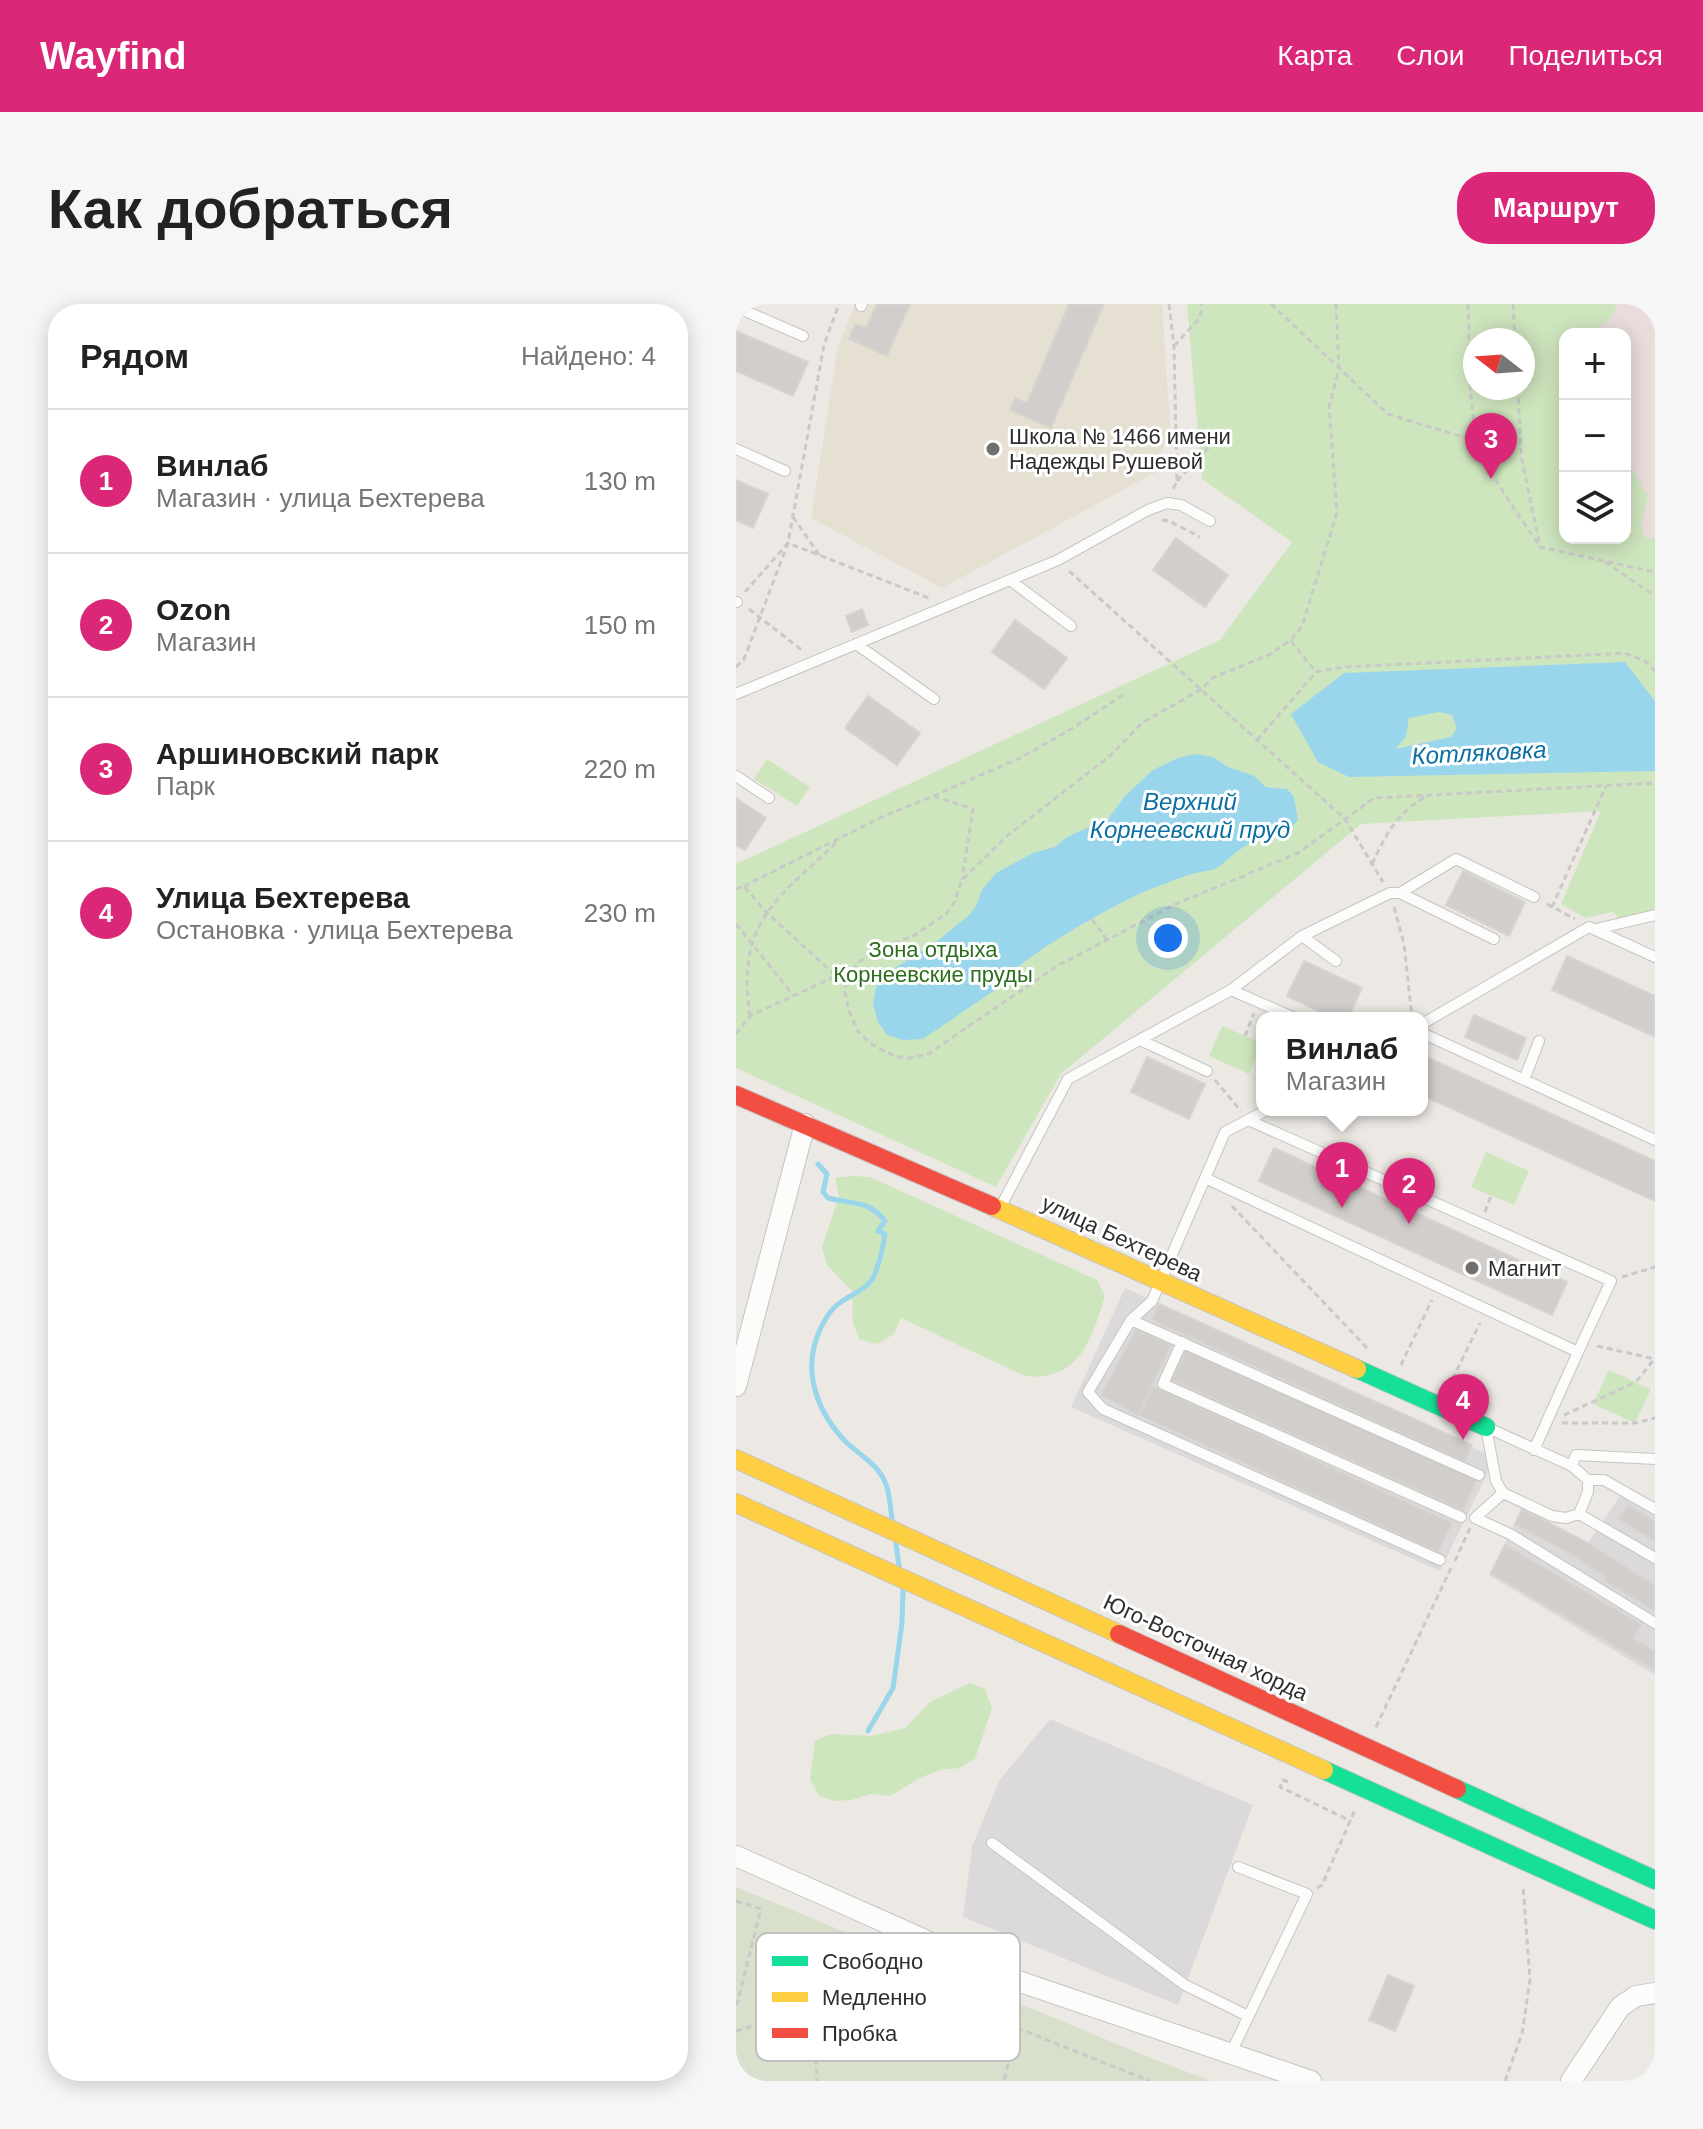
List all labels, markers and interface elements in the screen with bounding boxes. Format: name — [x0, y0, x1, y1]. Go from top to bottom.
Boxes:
text: Wayfind — [40, 35, 186, 77]
text: Карта — [1277, 40, 1352, 71]
text: Слои — [1396, 40, 1464, 71]
text: Поделиться — [1508, 40, 1663, 71]
button: Маршрут — [1457, 172, 1655, 244]
text: Как добраться — [48, 177, 453, 240]
north arrow — [1463, 328, 1535, 400]
map controls — [1559, 328, 1631, 544]
button: + — [1559, 328, 1631, 400]
text: Рядом — [80, 337, 189, 375]
text: Найдено: 4 — [521, 341, 656, 371]
button: − — [1559, 400, 1631, 472]
pin: 3 — [1465, 413, 1517, 479]
place label: Школа № 1466 имени Надежды Рушевой — [1009, 424, 1231, 474]
marker: Школа № 1466 имени Надежды Рушевой — [984, 440, 1002, 458]
text: Винлаб — [156, 449, 269, 482]
text: 1 — [99, 466, 113, 496]
text: 130 m — [584, 466, 656, 496]
button: layers — [1559, 472, 1631, 544]
text: Магазин · улица Бехтерева — [156, 483, 485, 513]
text: Ozon — [156, 593, 231, 626]
text: 2 — [99, 610, 113, 640]
text: 150 m — [584, 610, 656, 640]
text: Магазин — [156, 627, 256, 657]
water label: Котляковка — [1411, 735, 1547, 770]
text: Аршиновский парк — [156, 737, 439, 770]
text: 3 — [99, 754, 113, 784]
text: 220 m — [584, 754, 656, 784]
text: Парк — [156, 771, 215, 801]
water label: Верхний Корнеевский пруд — [1090, 788, 1290, 843]
text: Улица Бехтерева — [156, 881, 410, 914]
text: 4 — [99, 898, 113, 928]
text: 230 m — [584, 898, 656, 928]
text: Остановка · улица Бехтерева — [156, 915, 513, 945]
your location — [1148, 918, 1188, 958]
park label: Зона отдыха Корнеевские пруды — [833, 937, 1033, 987]
popup — [1256, 1012, 1428, 1116]
text: Винлаб — [1286, 1032, 1398, 1065]
text: Магазин — [1286, 1066, 1386, 1096]
pin: 1 — [1316, 1142, 1368, 1208]
pin: 2 — [1383, 1158, 1435, 1224]
street label: улица Бехтерева — [1038, 1190, 1206, 1287]
place label: Магнит — [1488, 1256, 1561, 1281]
marker: Магнит — [1463, 1259, 1481, 1277]
pin: 4 — [1437, 1374, 1489, 1440]
street label: Юго-Восточная хорда — [1100, 1589, 1313, 1706]
legend — [756, 1933, 1020, 2061]
text: Свободно — [822, 1949, 923, 1974]
text: Медленно — [822, 1985, 927, 2010]
text: Пробка — [822, 2021, 898, 2046]

